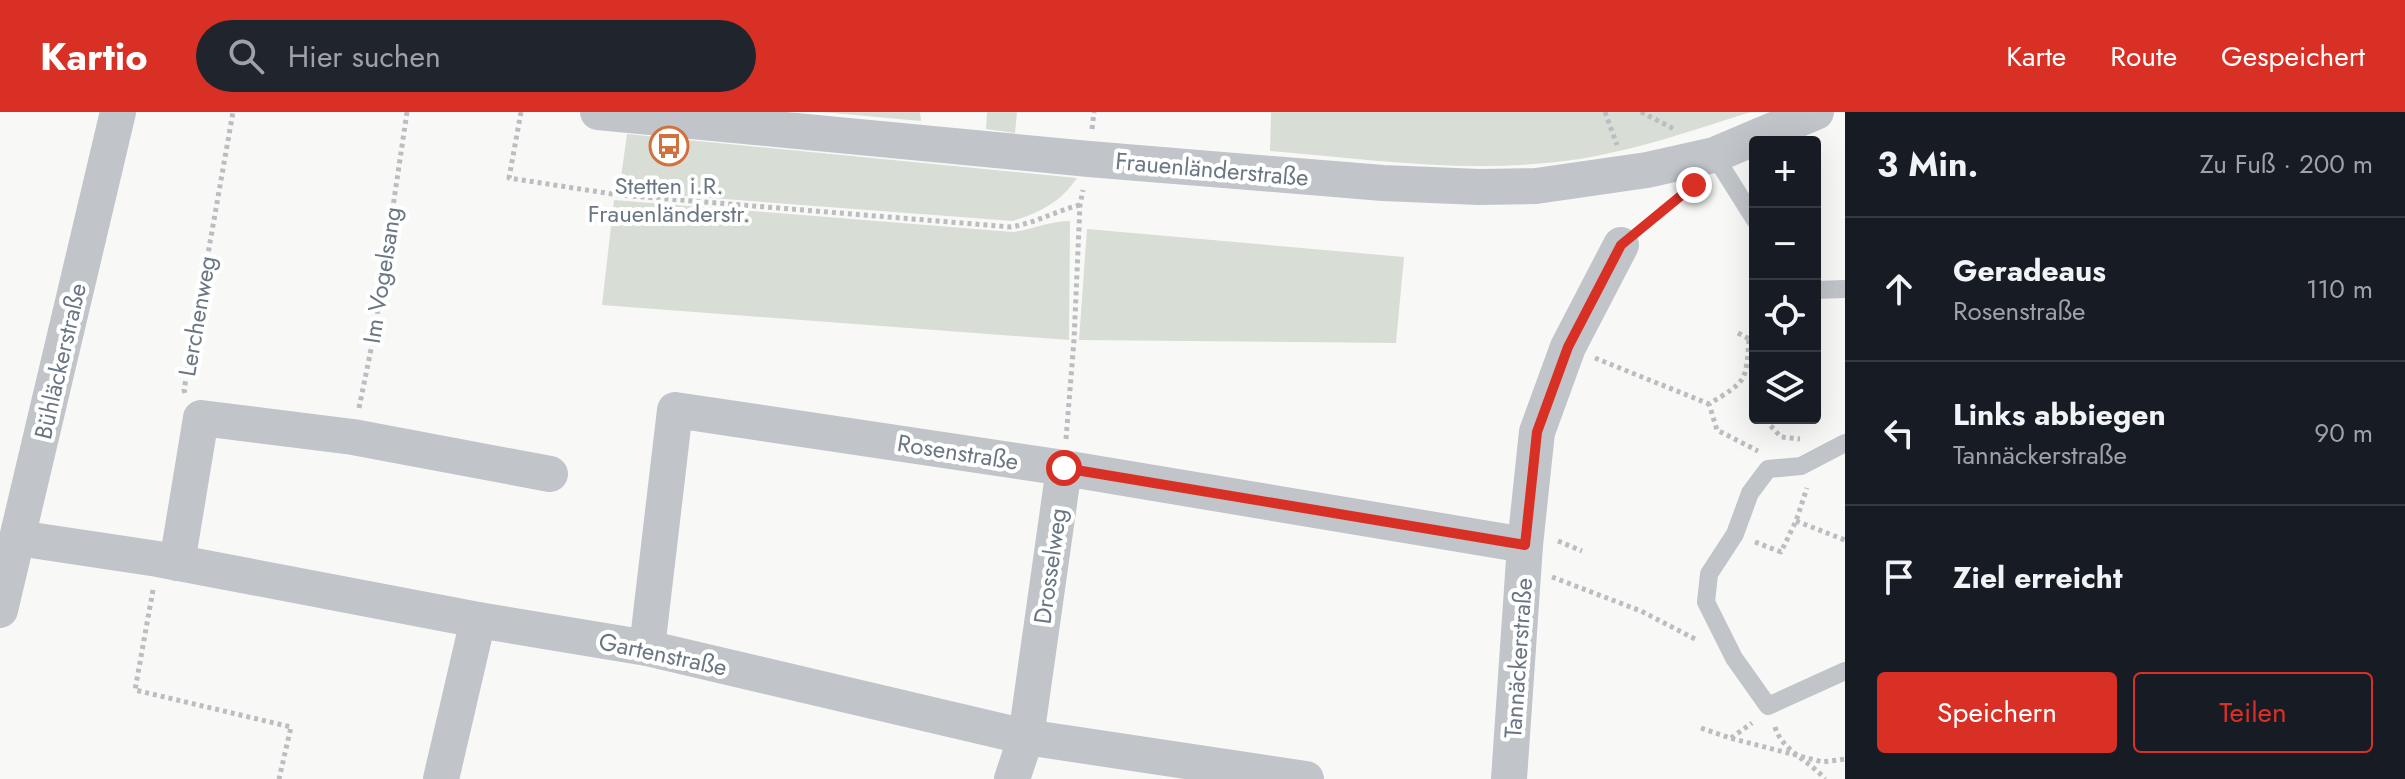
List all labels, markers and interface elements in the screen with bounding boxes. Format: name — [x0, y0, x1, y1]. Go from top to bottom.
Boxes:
search box — [196, 20, 756, 92]
text: Kartio — [40, 29, 148, 84]
icon: search — [224, 34, 268, 78]
text: Hier suchen — [288, 35, 441, 78]
text: Karte — [2006, 36, 2066, 77]
text: Route — [2110, 36, 2177, 77]
text: Gespeichert — [2221, 36, 2365, 77]
bus stop icon: Stetten i.R. Frauenländerstr. — [648, 125, 690, 167]
map controls — [1749, 136, 1821, 424]
button: + — [1749, 136, 1821, 208]
text: 3 Min. — [1877, 140, 1979, 189]
street label: Frauenländerstraße — [1114, 143, 1310, 195]
text: Zu Fuß · 200 m — [2200, 145, 2373, 183]
route end — [1676, 167, 1712, 203]
place label: Stetten i.R. Frauenländerstr. — [588, 168, 750, 231]
street label: Im Vogelsang — [354, 204, 410, 346]
button: − — [1749, 208, 1821, 280]
text: Geradeaus — [1953, 249, 2106, 292]
street label: Lerchenweg — [169, 253, 225, 379]
icon: ahead — [1877, 267, 1921, 311]
text: 110 m — [2306, 270, 2373, 308]
street label: Bühläckerstraße — [25, 280, 95, 442]
button: locate — [1749, 280, 1821, 352]
text: Rosenstraße — [1953, 292, 2086, 330]
button: layers — [1749, 352, 1821, 424]
text: Links abbiegen — [1953, 393, 2166, 436]
icon: left — [1877, 411, 1921, 455]
text: 90 m — [2314, 414, 2373, 452]
street label: Rosenstraße — [895, 425, 1021, 479]
text: Tannäckerstraße — [1953, 436, 2127, 474]
route start — [1046, 450, 1082, 486]
street label: Drosselweg — [1025, 506, 1075, 626]
icon: arrive — [1877, 555, 1921, 599]
text: Ziel erreicht — [1953, 556, 2122, 599]
street label: Tannäckerstraße — [1495, 577, 1541, 739]
street label: Gartenstraße — [596, 623, 730, 685]
button: Speichern — [1877, 672, 2117, 753]
button: Teilen — [2133, 672, 2373, 753]

